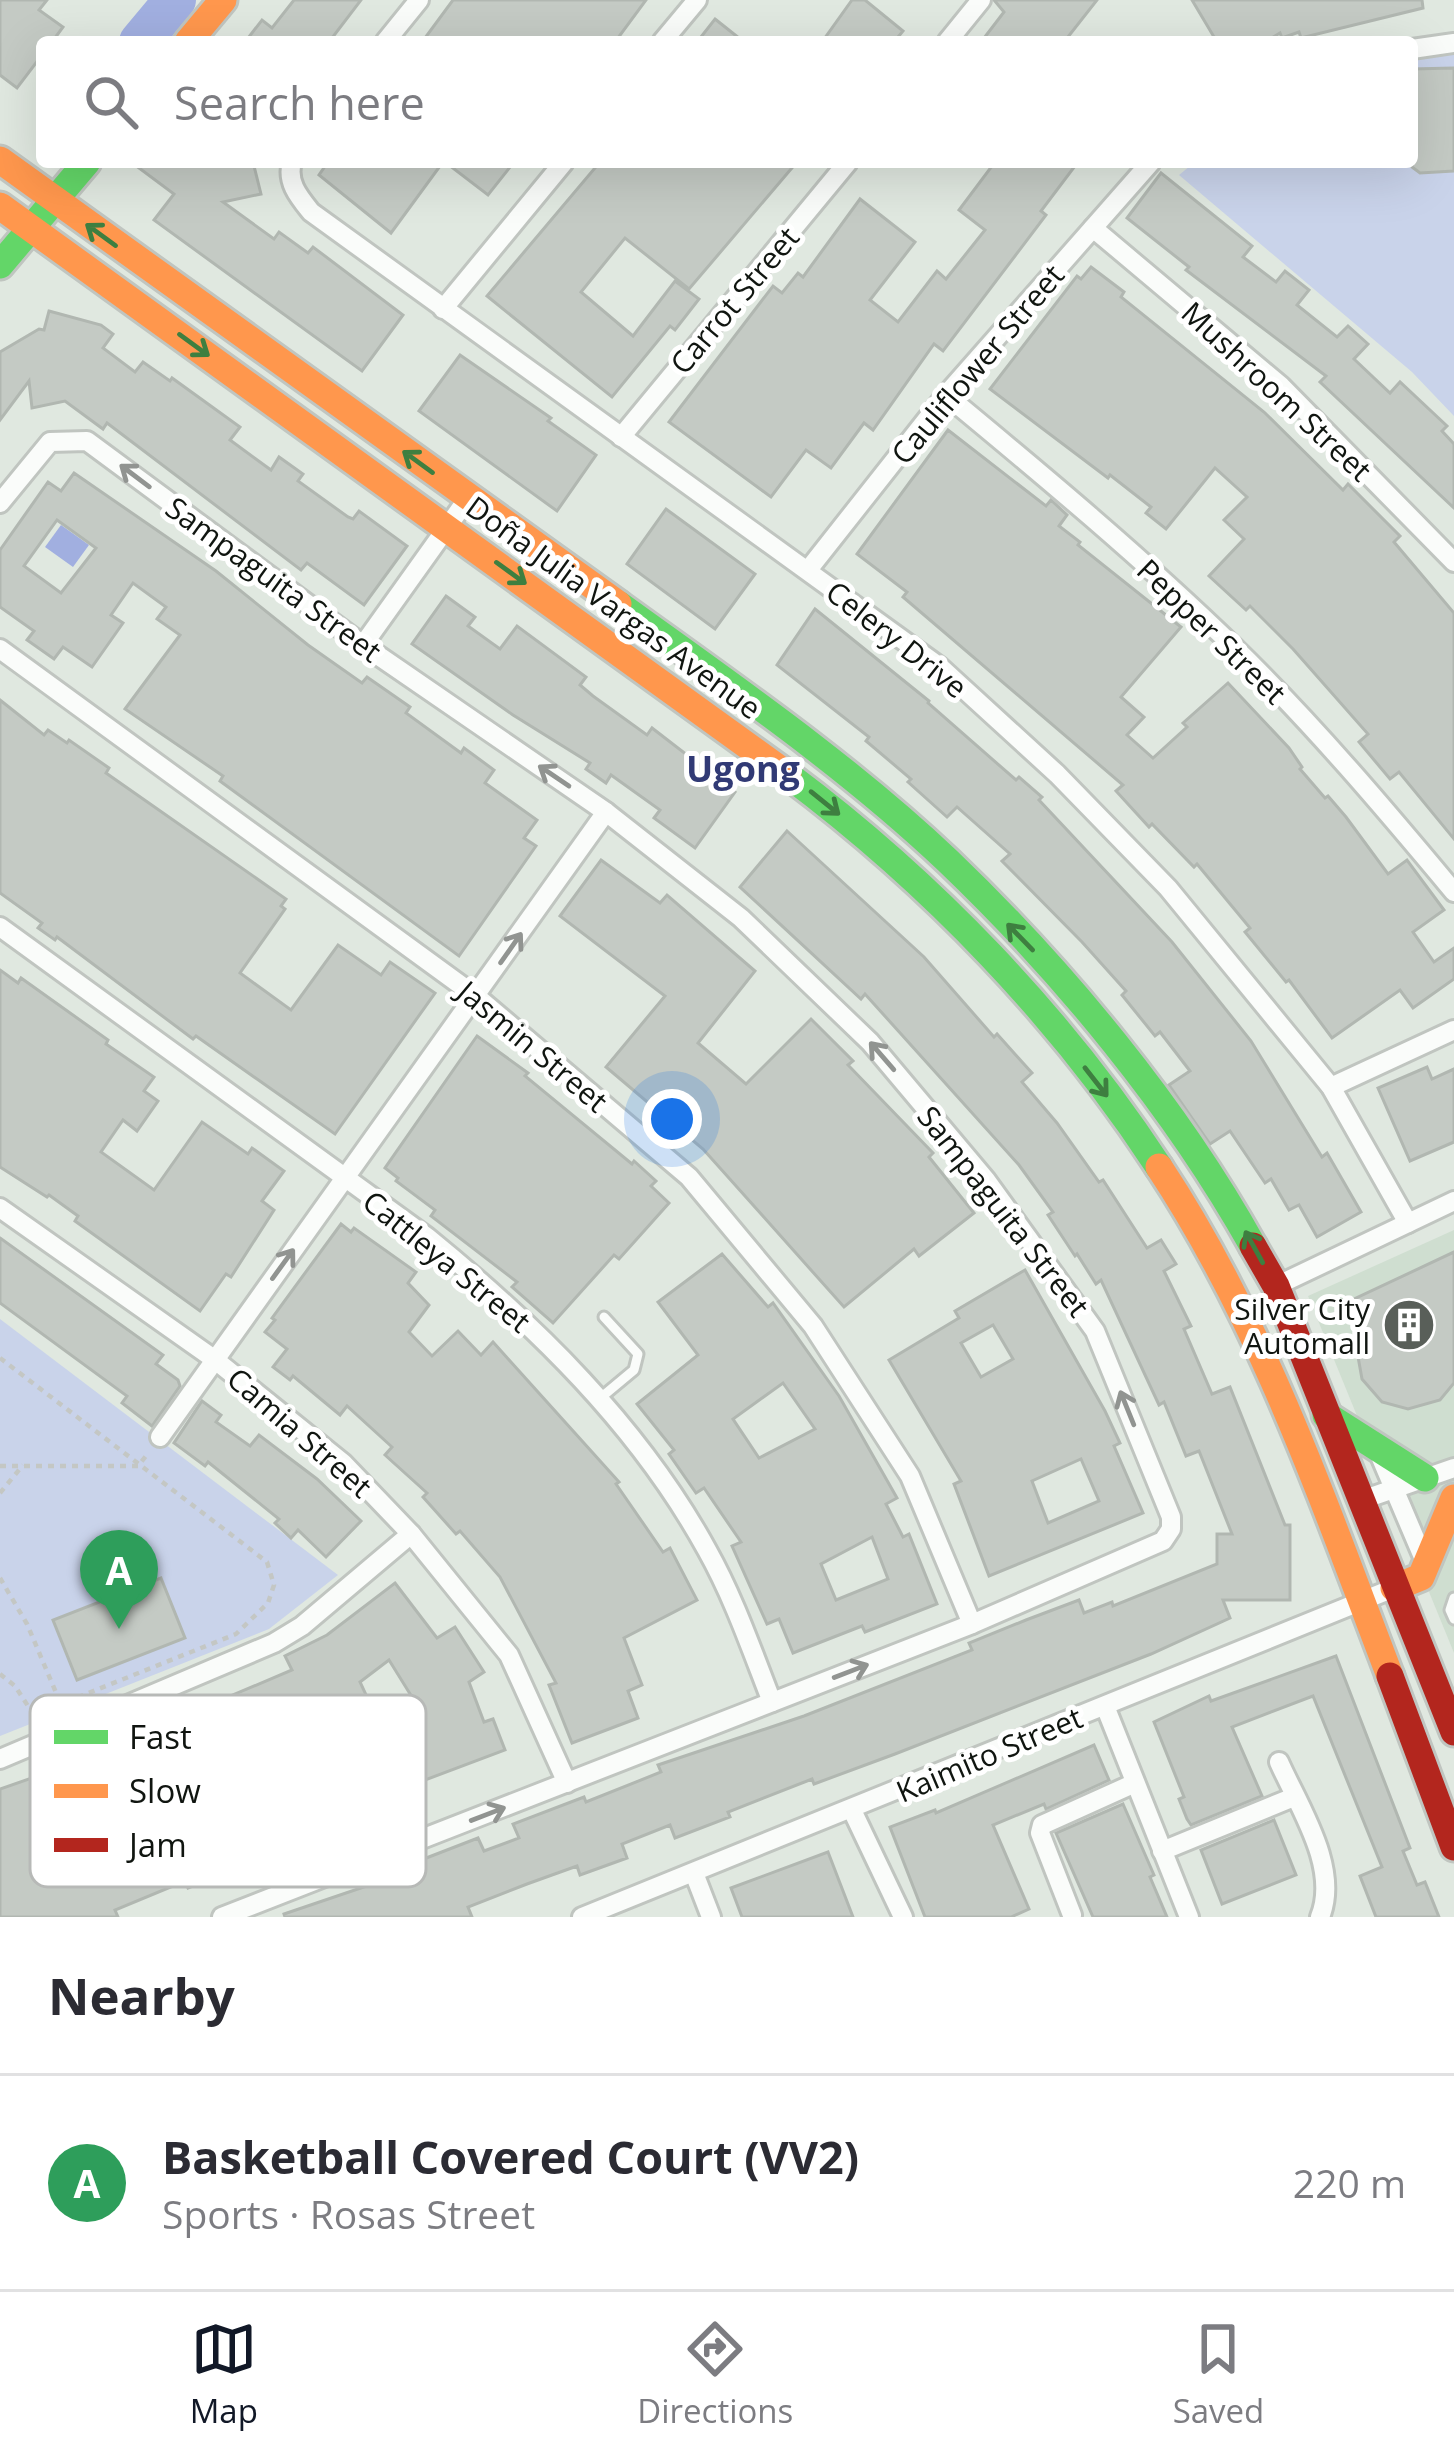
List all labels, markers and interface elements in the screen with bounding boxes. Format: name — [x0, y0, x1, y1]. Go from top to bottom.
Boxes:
search box — [36, 36, 1418, 168]
icon: search — [78, 69, 144, 135]
text: Search here — [174, 72, 425, 133]
street label: Carrot Street — [660, 218, 808, 382]
one-way arrow — [85, 222, 118, 248]
street label: Cauliflower Street — [881, 256, 1073, 472]
street label: Mushroom Street — [1173, 292, 1381, 490]
one-way arrow — [177, 332, 210, 358]
one-way arrow — [402, 450, 435, 475]
one-way arrow — [119, 464, 151, 490]
street label: Doña Julia Vargas Avenue — [458, 486, 770, 728]
street label: Sampaguita Street — [158, 487, 390, 671]
street label: Pepper Street — [1129, 549, 1295, 713]
one-way arrow — [494, 560, 527, 585]
street label: Celery Drive — [818, 571, 976, 707]
district label: Ugong — [686, 744, 800, 793]
one-way arrow — [538, 764, 571, 789]
one-way arrow — [809, 790, 841, 816]
one-way arrow — [1006, 923, 1034, 952]
one-way arrow — [498, 932, 523, 965]
street label: Jasmin Street — [447, 969, 617, 1121]
one-way arrow — [868, 1041, 896, 1072]
one-way arrow — [1082, 1066, 1109, 1098]
your location — [642, 1089, 702, 1149]
street label: Sampaguita Street — [909, 1097, 1099, 1325]
street label: Cattleya Street — [355, 1181, 539, 1341]
one-way arrow — [1242, 1231, 1265, 1266]
one-way arrow — [269, 1248, 295, 1281]
place label: Silver City Automall — [1234, 1288, 1371, 1363]
building icon: Silver City Automall — [1381, 1297, 1437, 1353]
street label: Camia Street — [219, 1358, 381, 1506]
one-way arrow — [1115, 1391, 1136, 1428]
pin: A — [80, 1530, 158, 1629]
one-way arrow — [832, 1659, 869, 1681]
legend — [30, 1695, 426, 1887]
street label: Kaimito Street — [890, 1696, 1088, 1812]
text: Fast — [129, 1714, 192, 1759]
text: Slow — [129, 1768, 201, 1813]
one-way arrow — [468, 1801, 505, 1823]
text: Jam — [126, 1822, 187, 1867]
text: Nearby — [48, 1960, 235, 2030]
text: Basketball Covered Court (VV2) — [162, 2126, 859, 2187]
text: A — [74, 2156, 100, 2209]
text: 220 m — [1293, 2156, 1406, 2209]
text: Sports · Rosas Street — [162, 2187, 535, 2240]
tab: Map — [190, 2316, 258, 2433]
tab: Directions — [637, 2316, 793, 2433]
tab: Saved — [1173, 2316, 1264, 2433]

